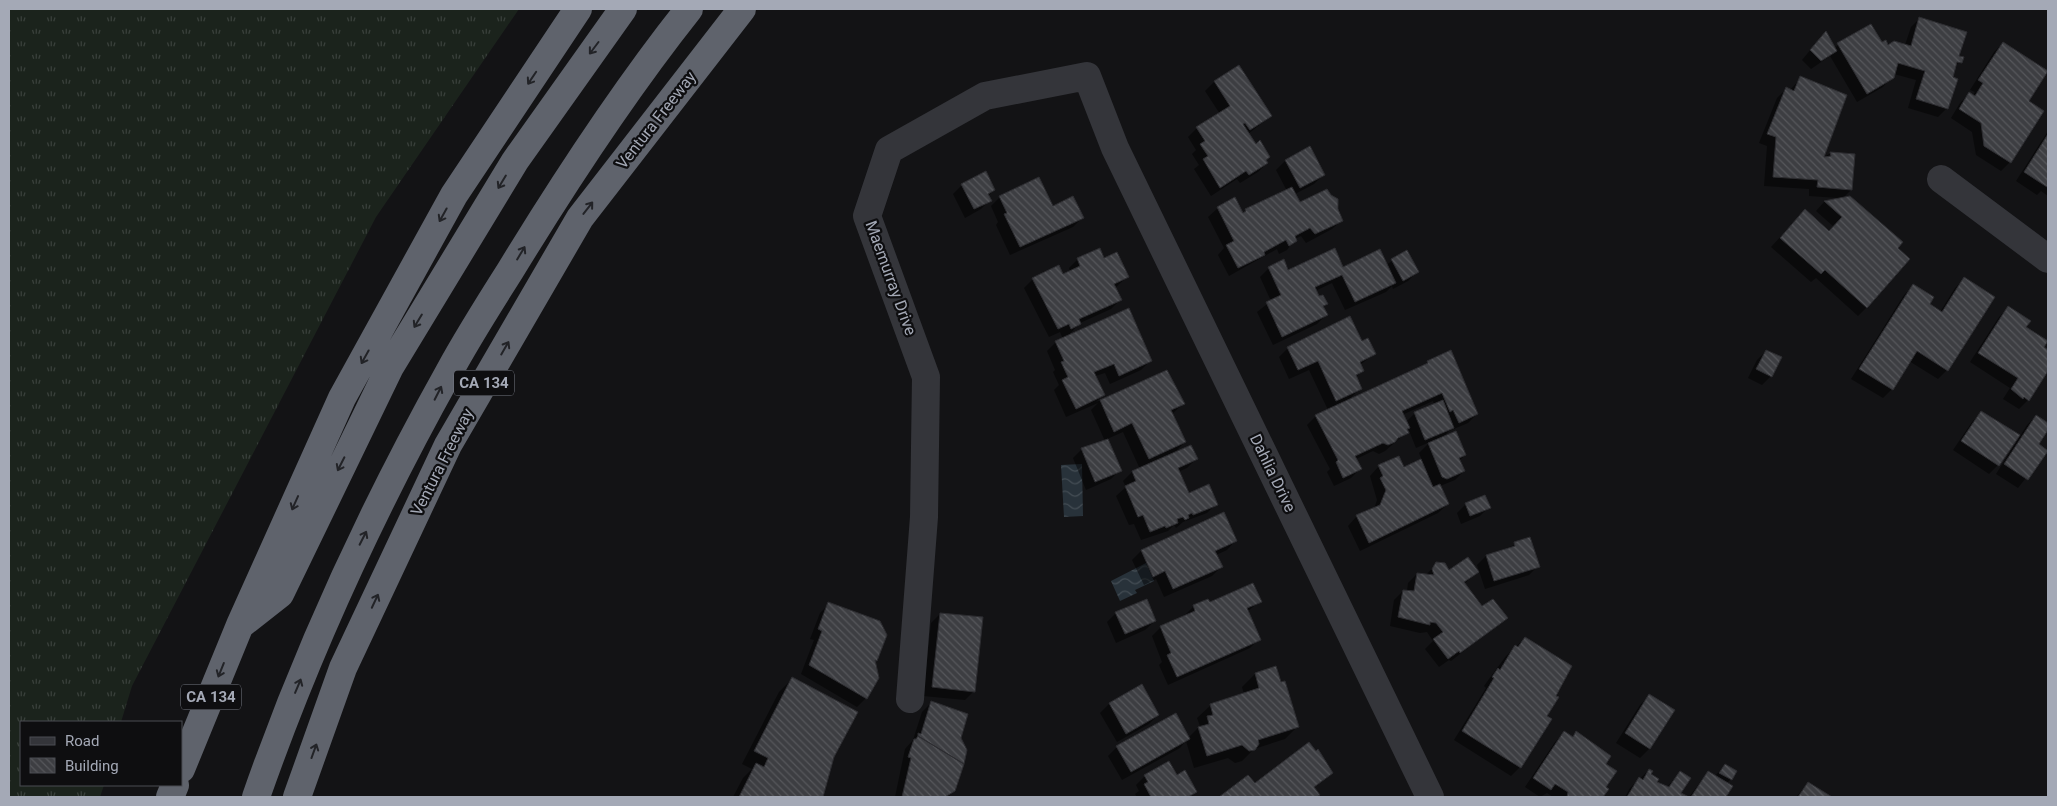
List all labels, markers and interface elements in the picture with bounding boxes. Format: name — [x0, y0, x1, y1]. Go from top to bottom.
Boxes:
one-way arrow — [589, 41, 599, 55]
street label: Ventura Freeway — [612, 67, 700, 172]
one-way arrow — [527, 71, 537, 85]
one-way arrow — [496, 174, 506, 188]
one-way arrow — [582, 202, 593, 215]
one-way arrow — [438, 207, 448, 221]
street label: Maemurray Drive — [861, 218, 921, 338]
one-way arrow — [516, 247, 526, 261]
one-way arrow — [412, 313, 422, 327]
one-way arrow — [500, 341, 510, 355]
one-way arrow — [359, 349, 369, 363]
road number: CA 134 — [454, 370, 514, 396]
one-way arrow — [434, 386, 443, 401]
street label: Ventura Freeway — [407, 405, 477, 519]
street label: Dahlia Drive — [1246, 431, 1300, 515]
one-way arrow — [336, 456, 346, 471]
one-way arrow — [289, 495, 299, 510]
one-way arrow — [358, 530, 368, 545]
one-way arrow — [371, 594, 380, 609]
one-way arrow — [216, 662, 226, 677]
one-way arrow — [293, 679, 303, 694]
road number: CA 134 — [181, 684, 241, 710]
legend — [20, 721, 182, 786]
text: Road — [65, 732, 99, 750]
one-way arrow — [310, 744, 319, 760]
text: Building — [65, 757, 119, 775]

